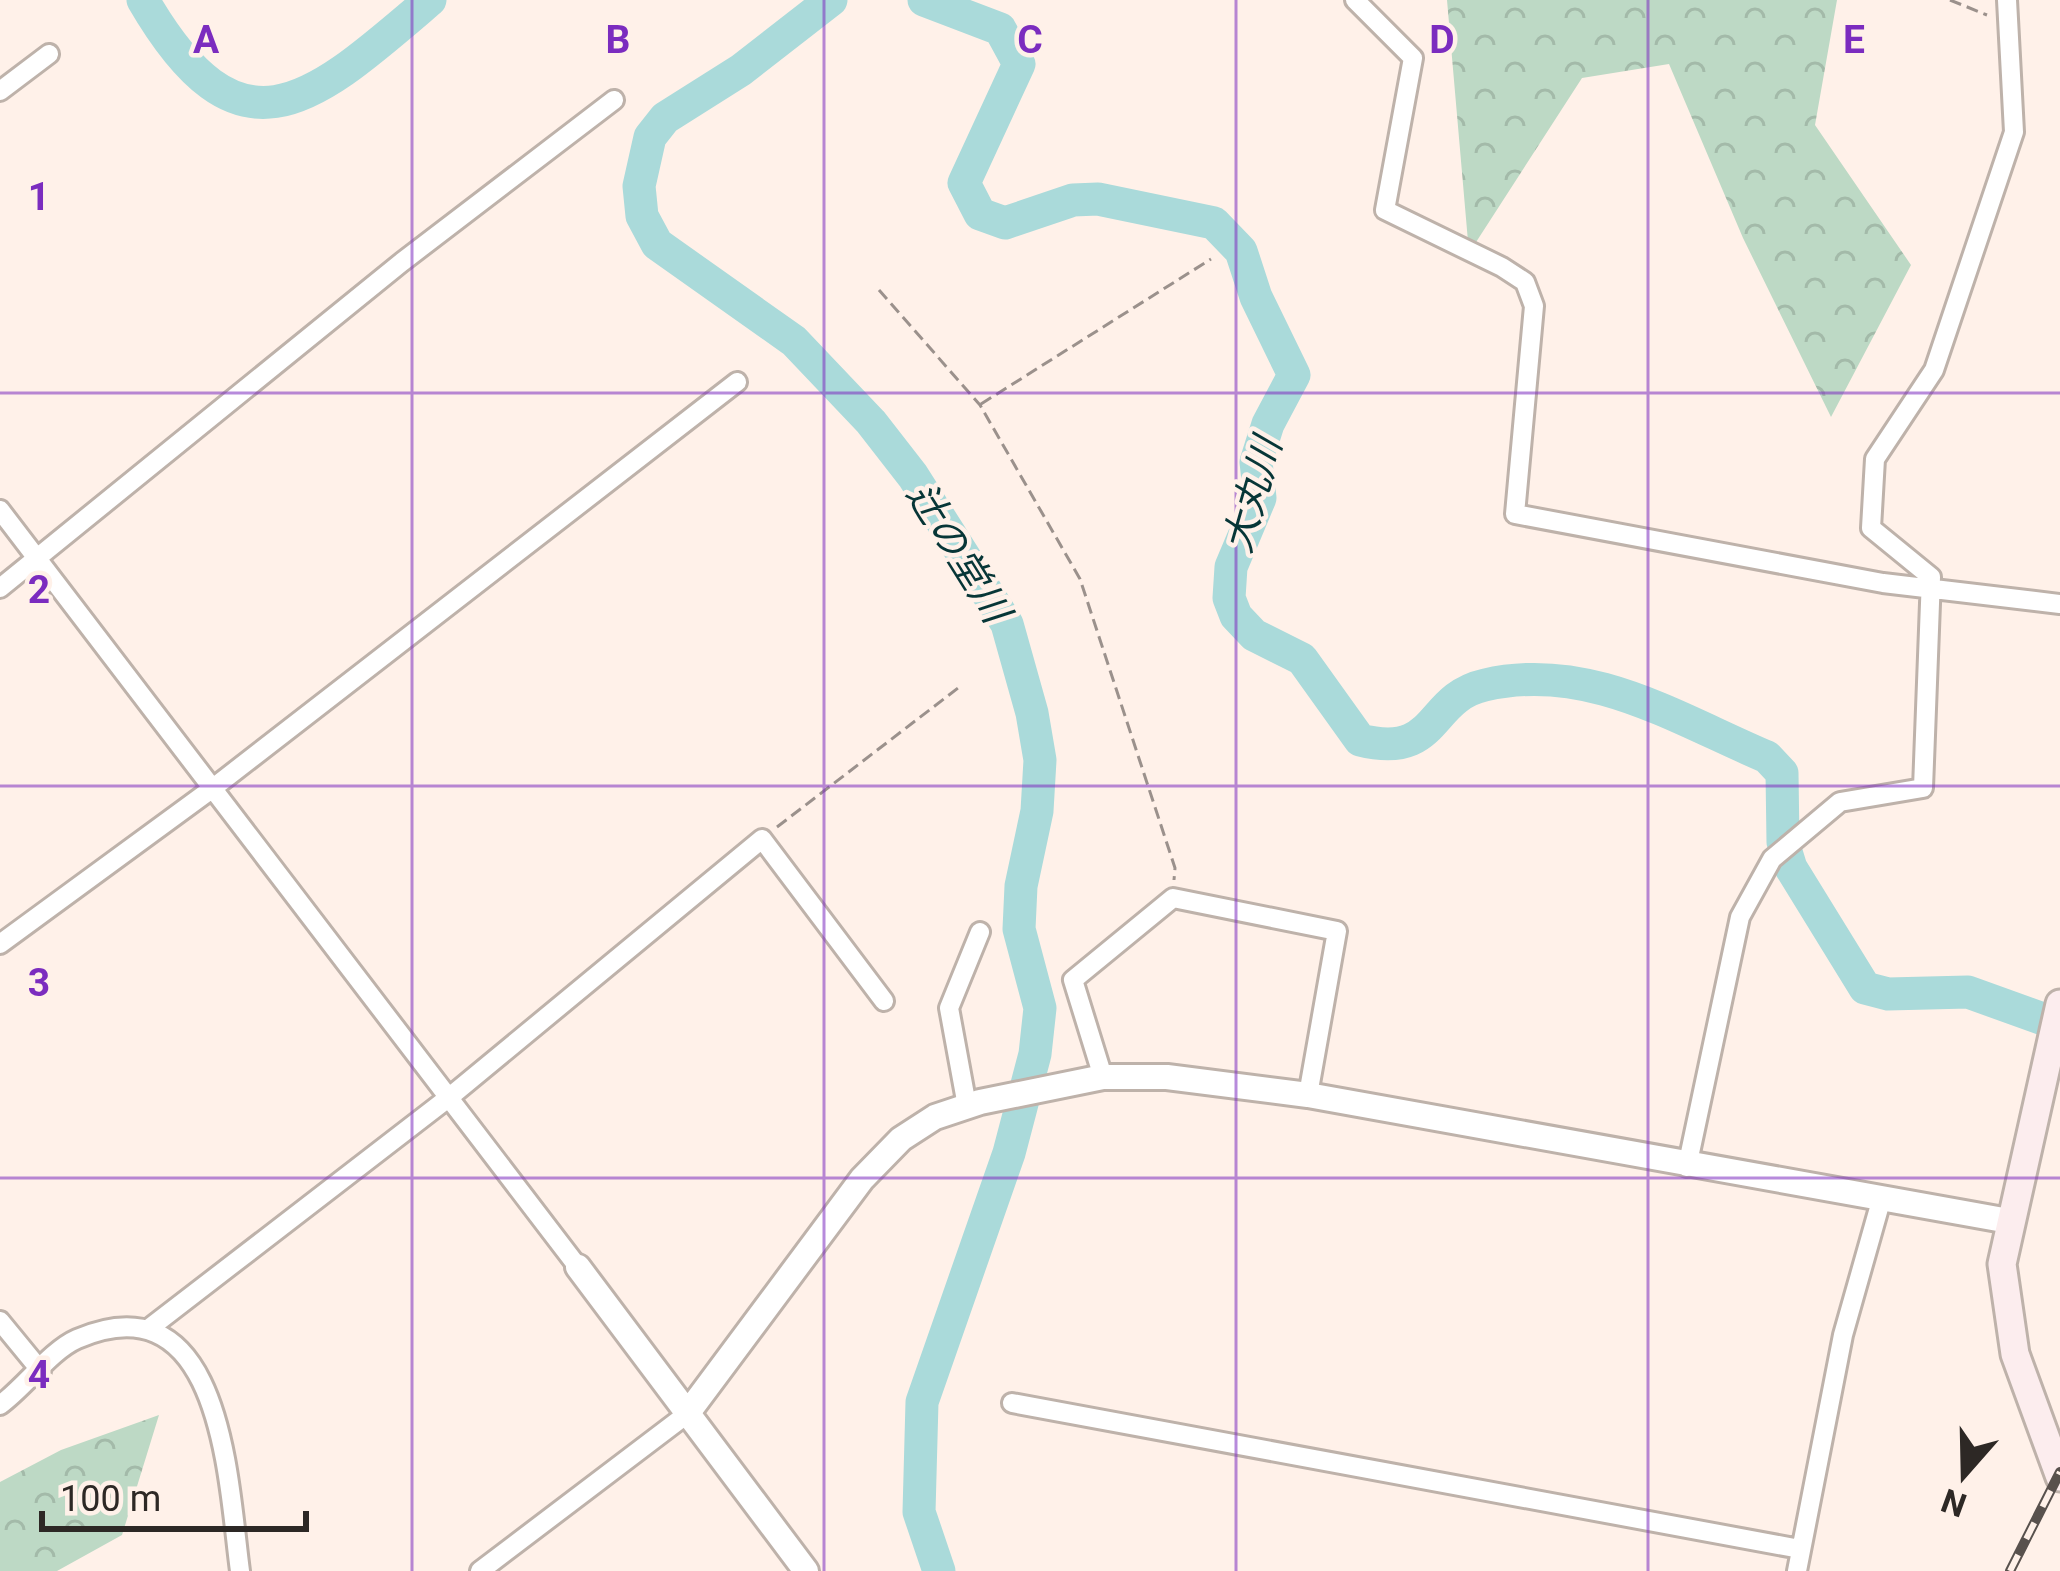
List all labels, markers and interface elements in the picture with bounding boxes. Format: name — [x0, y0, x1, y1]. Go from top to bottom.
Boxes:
text: A — [193, 17, 220, 63]
text: B — [606, 17, 630, 63]
text: C — [1017, 17, 1043, 63]
text: D — [1429, 17, 1455, 63]
text: E — [1843, 17, 1865, 63]
text: 1 — [28, 174, 50, 220]
water label: 大丸川 — [1215, 429, 1292, 558]
water label: 辻の堂川 — [897, 474, 1021, 634]
text: 2 — [28, 567, 50, 613]
text: 3 — [28, 960, 50, 1006]
text: 4 — [28, 1352, 50, 1398]
north arrow — [1904, 1415, 2024, 1535]
scale bar — [42, 1457, 306, 1531]
text: 100 m — [60, 1478, 161, 1520]
text: N — [1936, 1480, 1972, 1525]

